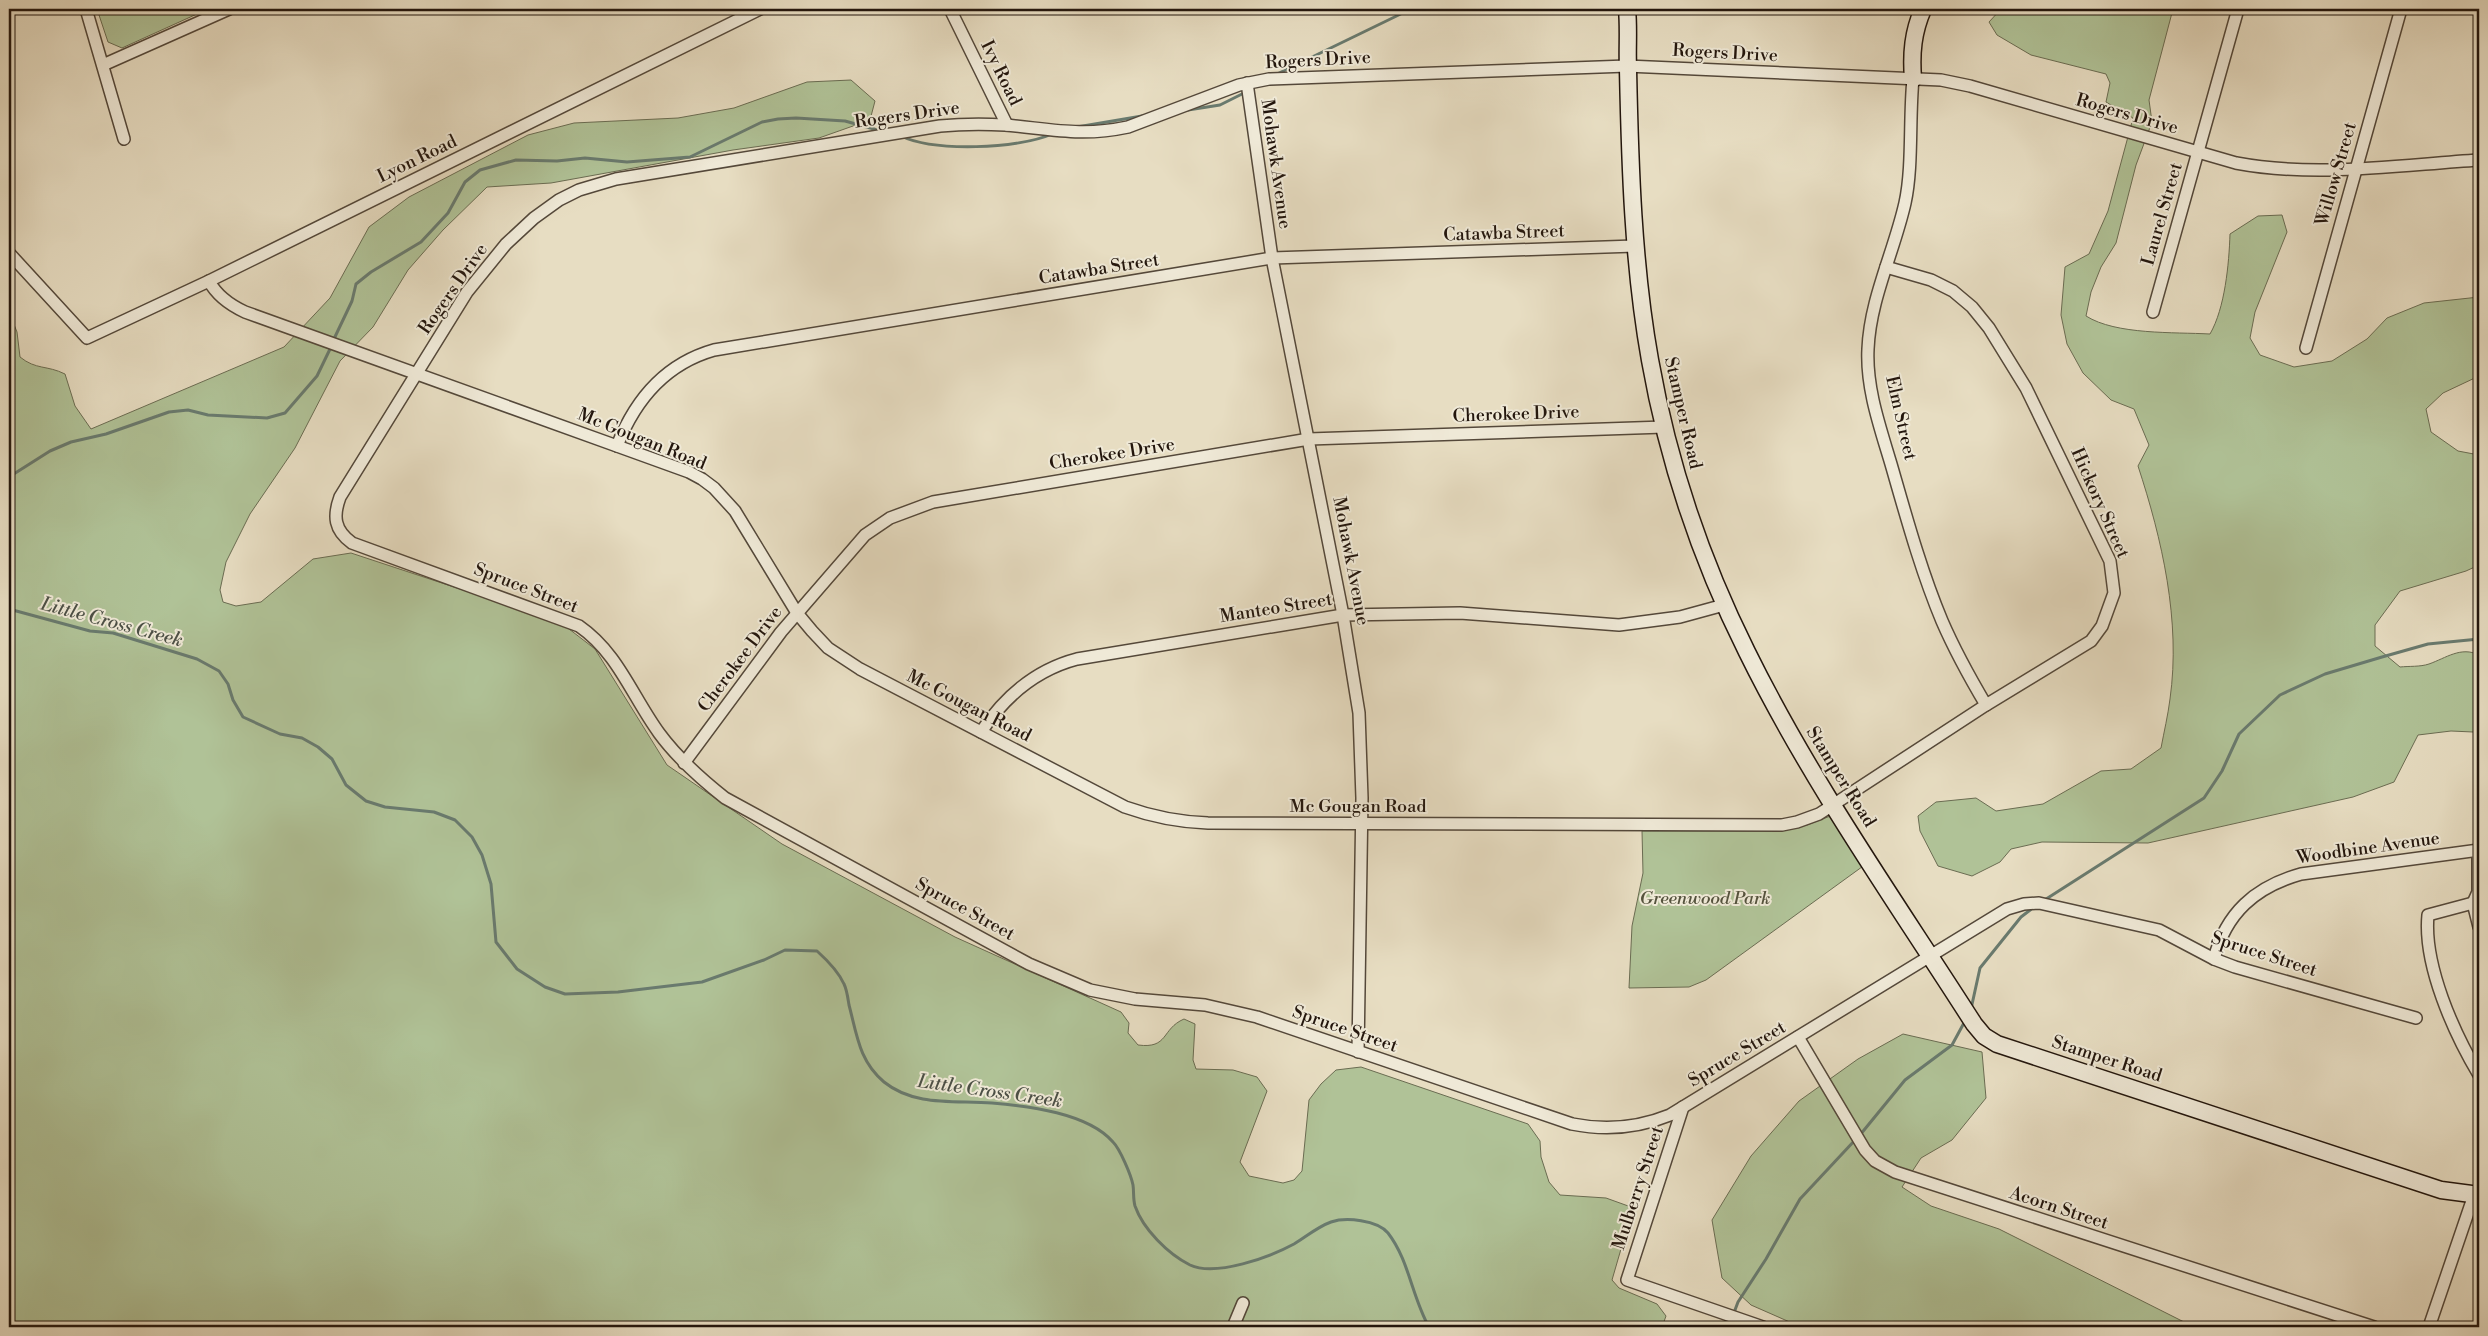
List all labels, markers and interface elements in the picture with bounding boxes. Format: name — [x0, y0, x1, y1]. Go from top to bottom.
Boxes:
street label: Ivy Road — [975, 37, 1027, 110]
street label: Rogers Drive — [1672, 39, 1778, 67]
street label: Rogers Drive — [1265, 46, 1371, 74]
street label: Rogers Drive — [2073, 88, 2181, 140]
street label: Rogers Drive — [853, 96, 961, 134]
street label: Mohawk Avenue — [1256, 98, 1296, 230]
street label: Willow Street — [2310, 119, 2362, 230]
street label: Lyon Road — [373, 129, 461, 188]
street label: Laurel Street — [2136, 159, 2188, 268]
street label: Catawba Street — [1443, 219, 1566, 247]
street label: Rogers Drive — [413, 239, 493, 339]
street label: Catawba Street — [1037, 248, 1161, 290]
street label: Stamper Road — [1659, 355, 1707, 472]
street label: Elm Street — [1880, 373, 1922, 463]
street label: Cherokee Drive — [1452, 400, 1580, 428]
street label: Mc Gougan Road — [574, 403, 711, 476]
street label: Cherokee Drive — [1048, 433, 1176, 475]
street label: Hickory Street — [2065, 444, 2135, 562]
street label: Mohawk Avenue — [1327, 495, 1375, 627]
street label: Spruce Street — [471, 558, 582, 619]
street label: Manteo Street — [1218, 588, 1335, 628]
water label: Little Cross Creek — [37, 591, 186, 652]
street label: Cherokee Drive — [693, 601, 787, 717]
street label: Mc Gougan Road — [903, 665, 1036, 748]
street label: Stamper Road — [1801, 722, 1882, 832]
street label: Mc Gougan Road — [1290, 795, 1427, 818]
street label: Woodbine Avenue — [2294, 827, 2441, 870]
street label: Spruce Street — [911, 872, 1019, 946]
park label: Greenwood Park — [1640, 887, 1770, 910]
street label: Spruce Street — [2208, 926, 2320, 982]
street label: Spruce Street — [1289, 1000, 1401, 1058]
street label: Spruce Street — [1684, 1015, 1791, 1092]
street label: Stamper Road — [2049, 1030, 2166, 1088]
water label: Little Cross Creek — [915, 1069, 1064, 1113]
street label: Mulberry Street — [1607, 1123, 1669, 1253]
street label: Acorn Street — [2006, 1181, 2112, 1235]

